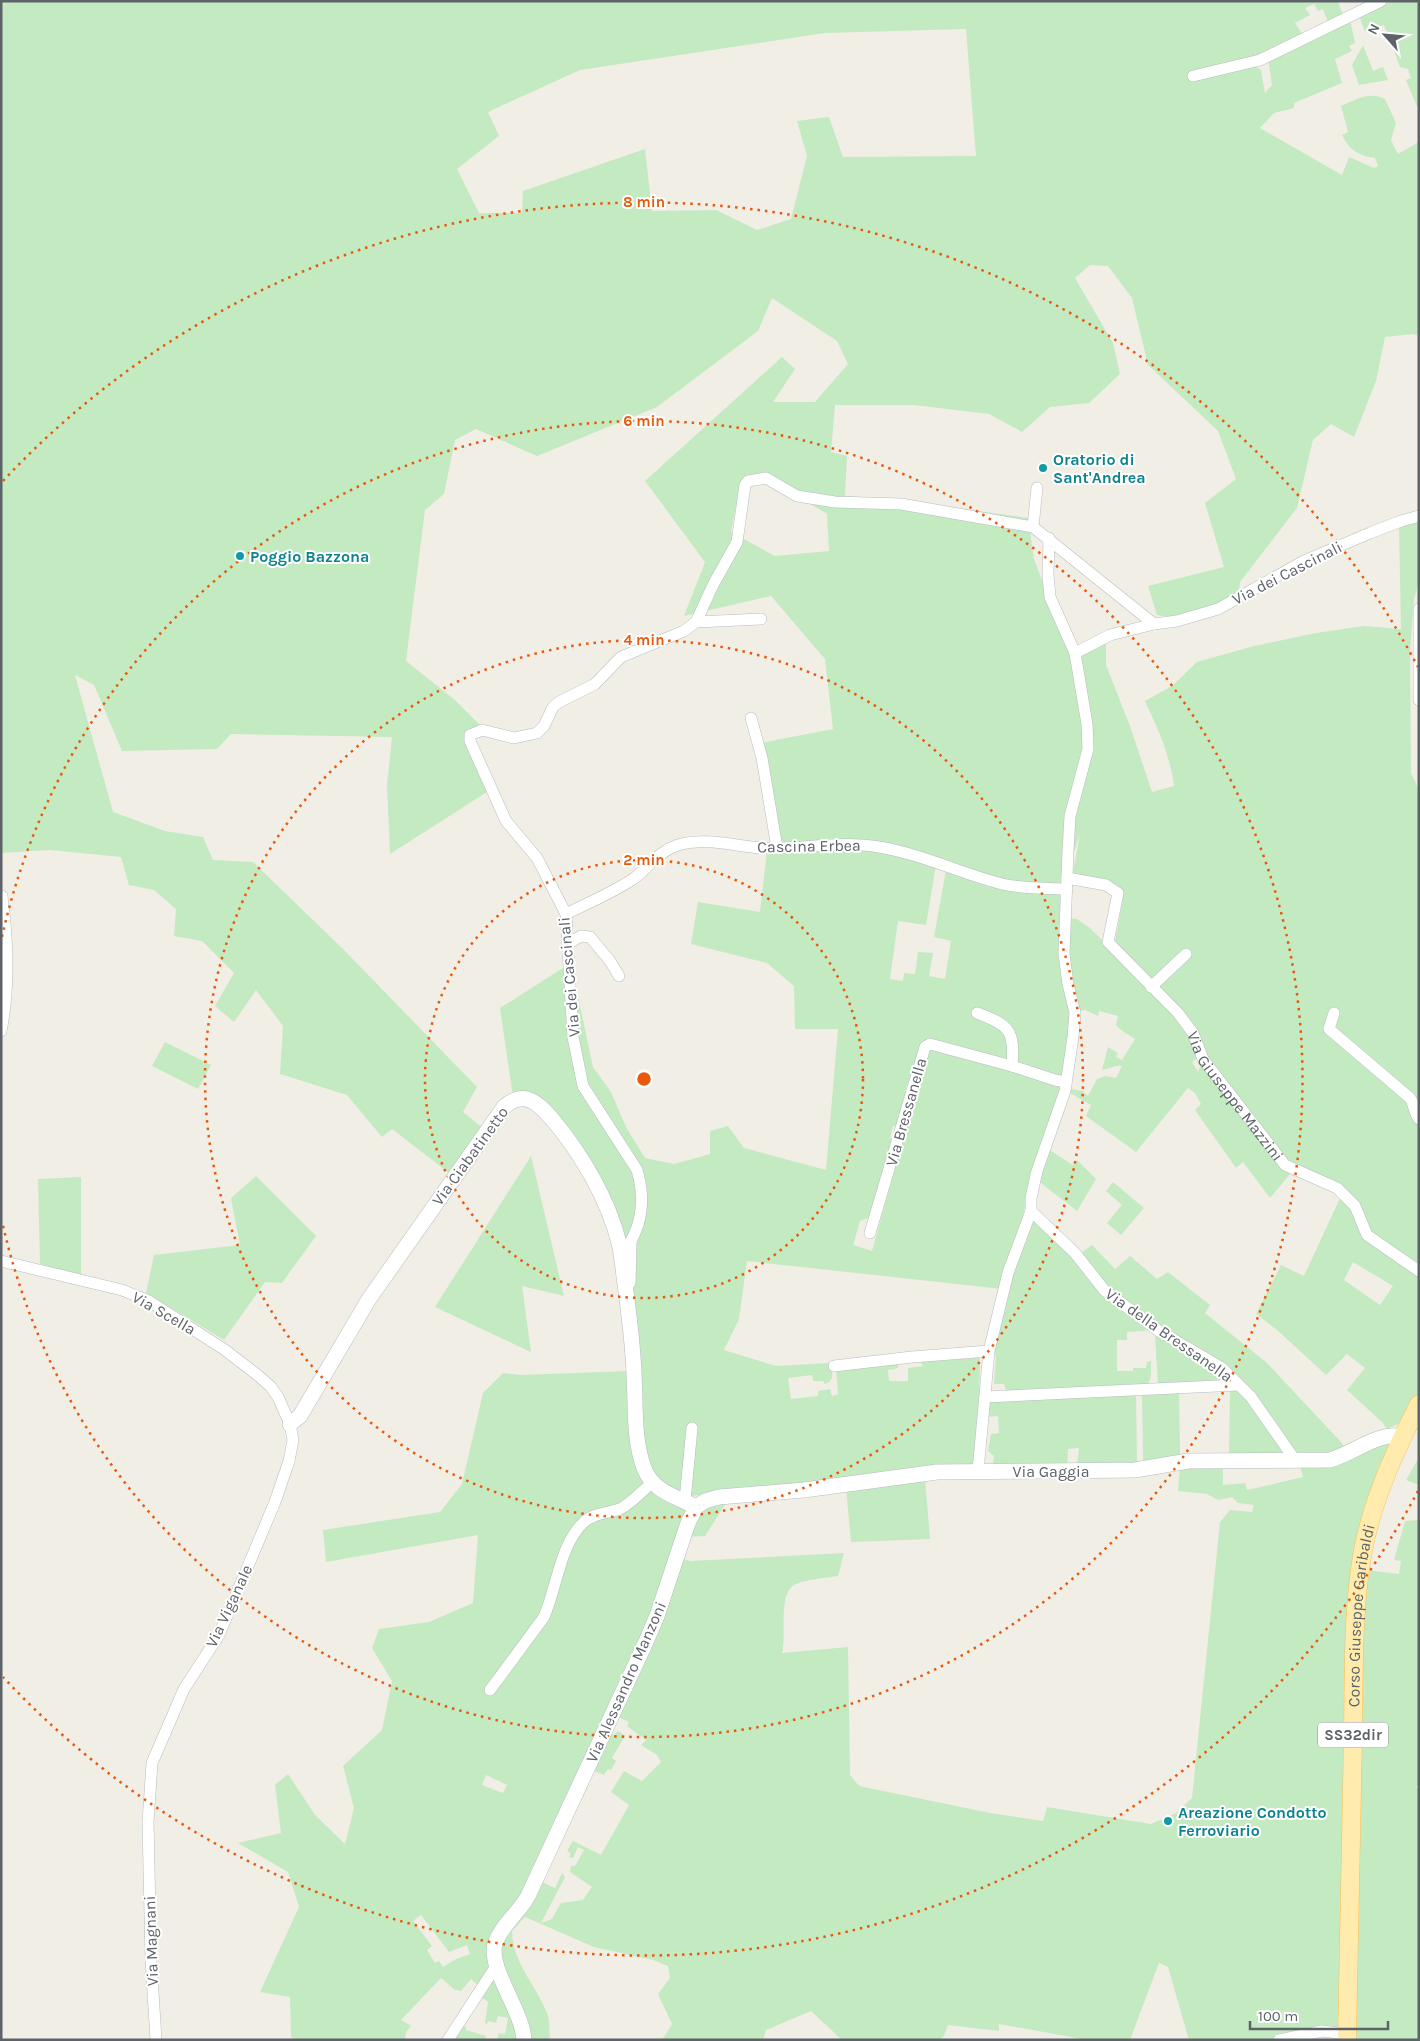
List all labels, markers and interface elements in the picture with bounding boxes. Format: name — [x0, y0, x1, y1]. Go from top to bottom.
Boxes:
north arrow — [1360, 10, 1410, 60]
text: N — [1364, 21, 1384, 38]
text: 8 min — [623, 193, 665, 211]
text: 6 min — [623, 412, 665, 430]
place label: Oratorio di Sant'Andrea — [1053, 450, 1146, 487]
marker: Oratorio di Sant'Andrea — [1037, 462, 1049, 474]
street label: Via dei Cascinali — [1229, 537, 1345, 609]
place label: Poggio Bazzona — [250, 547, 369, 566]
marker: Poggio Bazzona — [234, 550, 246, 562]
text: 4 min — [623, 631, 665, 649]
street label: Cascina Erbea — [757, 836, 861, 856]
text: 2 min — [623, 851, 665, 869]
street label: Via dei Cascinali — [554, 916, 584, 1038]
street label: Via Giuseppe Mazzini — [1184, 1028, 1288, 1165]
street label: Via Bressanella — [881, 1056, 931, 1168]
centre of rings — [635, 1070, 653, 1088]
street label: Via Ciabatinetto — [428, 1103, 512, 1209]
street label: Via della Bressanella — [1102, 1284, 1236, 1386]
street label: Via Scella — [129, 1287, 199, 1339]
street label: Via Gaggia — [1012, 1462, 1090, 1481]
street label: Corso Giuseppe Garibaldi — [1344, 1522, 1378, 1707]
street label: Via Viganale — [202, 1562, 256, 1650]
street label: Via Alessandro Manzoni — [582, 1599, 670, 1765]
road number: SS32dir — [1318, 1722, 1388, 1748]
place label: Areazione Condotto Ferroviario — [1178, 1803, 1327, 1840]
marker: Areazione Condotto Ferroviario — [1162, 1815, 1174, 1827]
street label: Via Magnani — [140, 1895, 162, 1987]
scale bar — [1250, 1998, 1388, 2030]
text: 100 m — [1258, 2007, 1298, 2025]

